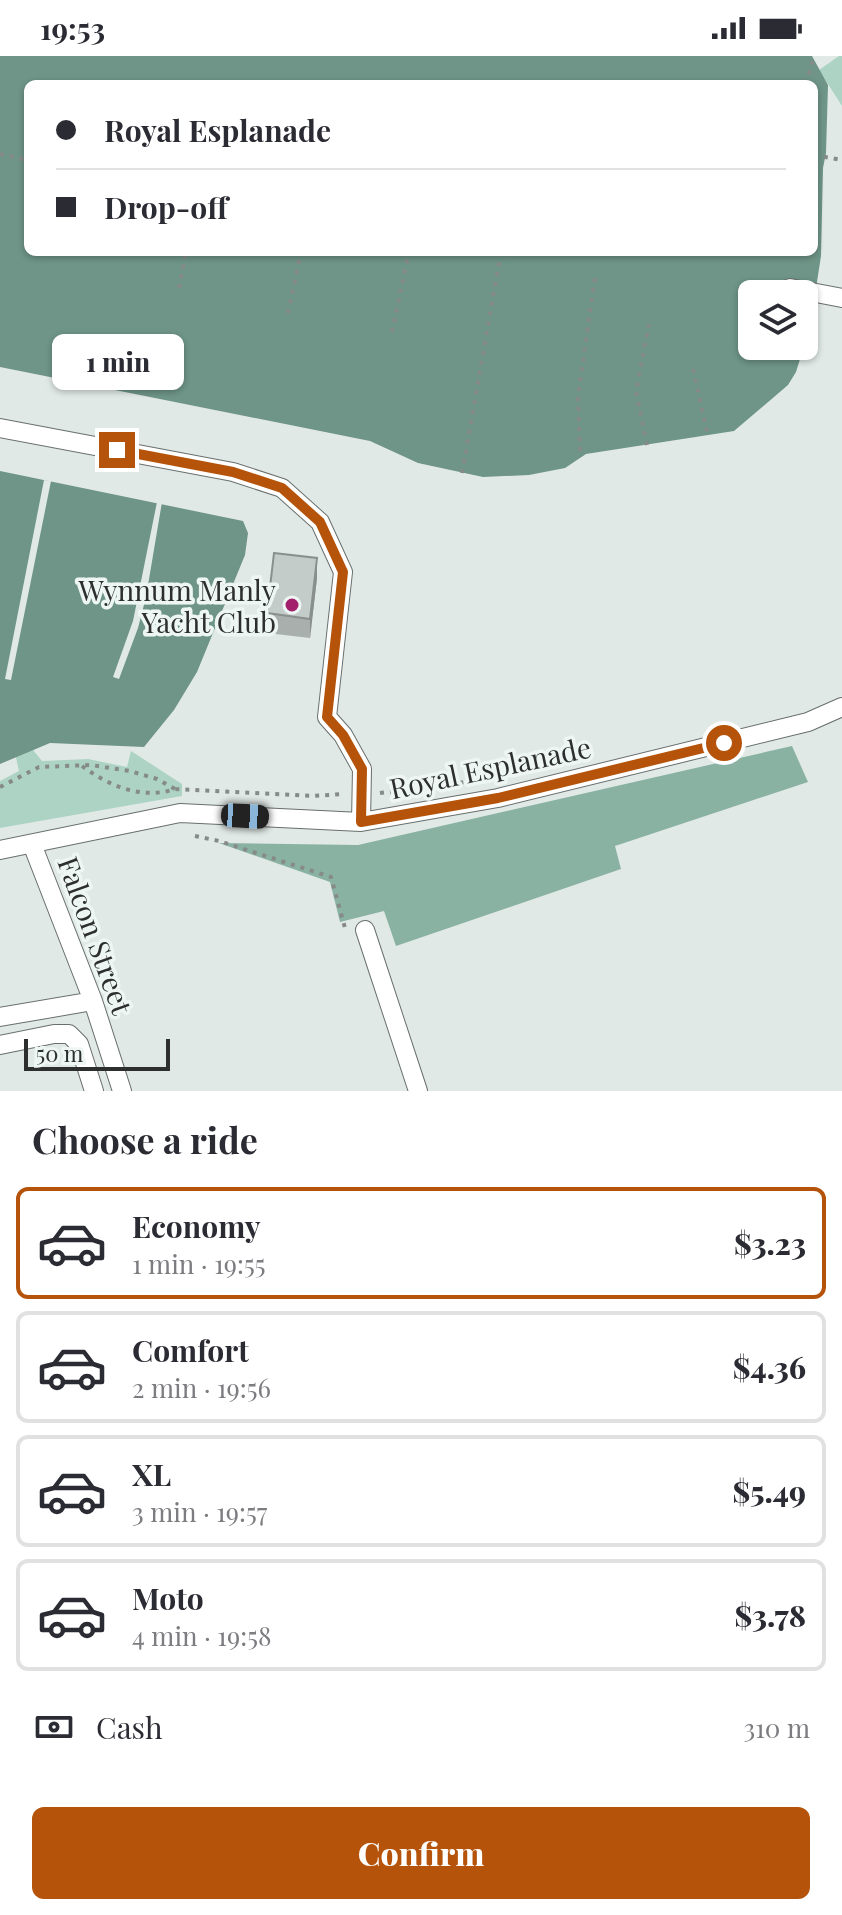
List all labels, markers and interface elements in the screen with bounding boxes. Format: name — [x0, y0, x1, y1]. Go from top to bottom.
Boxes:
text: 19:53 — [40, 8, 105, 48]
text: Royal Esplanade — [104, 110, 331, 150]
text: Drop-off — [104, 187, 228, 227]
map controls — [738, 280, 818, 360]
button: layers — [738, 280, 818, 360]
callout: 1 min — [51, 334, 183, 390]
text: 1 min — [86, 344, 150, 379]
route end — [99, 432, 135, 468]
place label: Wynnum Manly Yacht Club — [78, 571, 276, 640]
marker: Wynnum Manly Yacht Club — [283, 596, 301, 614]
route start — [706, 725, 742, 761]
street label: Royal Esplanade — [386, 728, 594, 806]
car — [220, 803, 270, 829]
street label: Falcon Street — [50, 851, 142, 1020]
scale bar — [24, 1035, 170, 1071]
text: 50 m — [36, 1038, 83, 1068]
text: Choose a ride — [32, 1115, 258, 1163]
text: Economy — [132, 1206, 261, 1246]
icon: car — [36, 1207, 108, 1279]
text: $3.23 — [734, 1223, 806, 1263]
text: 1 min · 19:55 — [132, 1246, 265, 1281]
text: Comfort — [132, 1330, 249, 1370]
icon: car — [36, 1331, 108, 1403]
text: $4.36 — [733, 1347, 806, 1387]
text: 2 min · 19:56 — [132, 1370, 271, 1405]
text: XL — [132, 1454, 171, 1494]
icon: car — [36, 1455, 108, 1527]
text: $5.49 — [733, 1471, 806, 1511]
text: 3 min · 19:57 — [132, 1494, 267, 1529]
text: Moto — [132, 1578, 204, 1618]
icon: car — [36, 1579, 108, 1651]
text: $3.78 — [734, 1595, 806, 1635]
text: 4 min · 19:58 — [132, 1618, 271, 1653]
icon: cash — [32, 1705, 76, 1749]
text: Cash — [96, 1707, 163, 1747]
text: 310 m — [743, 1710, 810, 1745]
button: Confirm — [32, 1807, 810, 1899]

